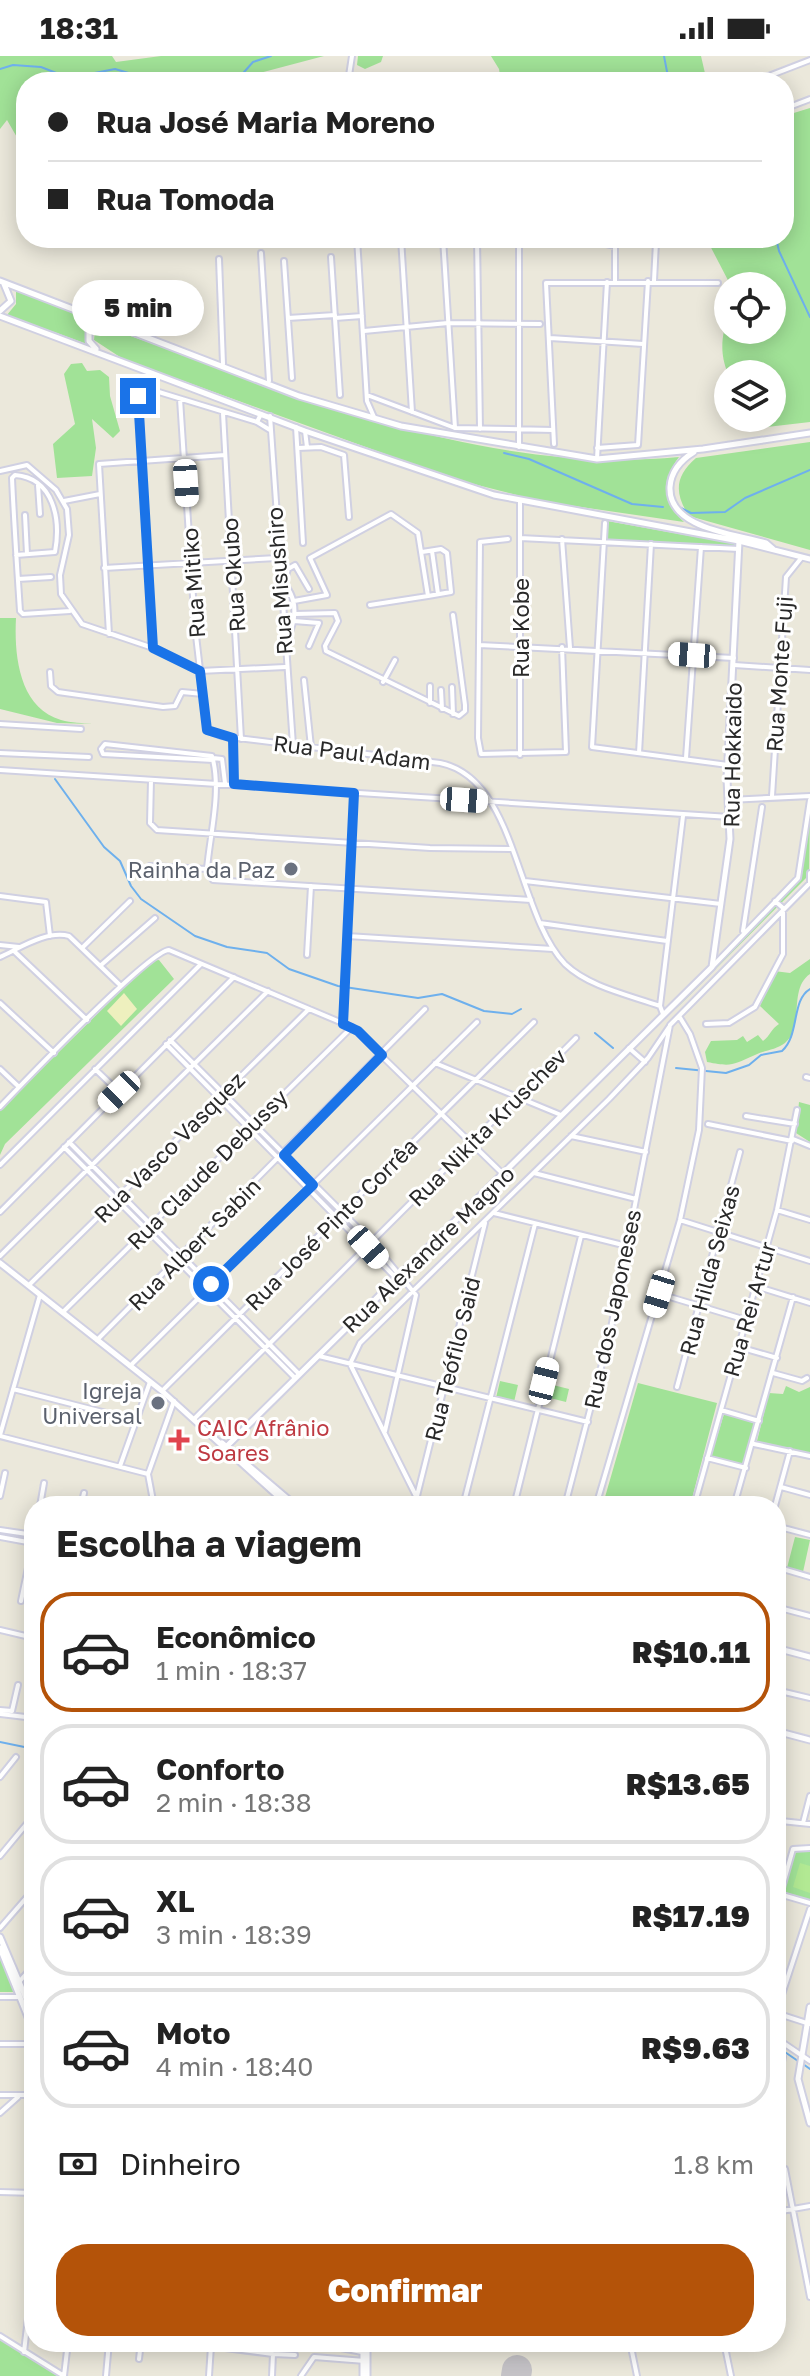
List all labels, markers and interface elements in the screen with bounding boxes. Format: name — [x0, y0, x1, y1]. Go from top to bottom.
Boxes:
text: 18:31 — [40, 10, 118, 46]
text: Rua José Maria Moreno — [96, 104, 435, 140]
text: Rua Tomoda — [96, 181, 274, 217]
map controls — [714, 272, 786, 432]
button: locate — [714, 272, 786, 344]
callout: 5 min — [72, 280, 204, 336]
text: 5 min — [104, 292, 172, 323]
button: layers — [714, 360, 786, 432]
route end — [120, 378, 156, 414]
car — [172, 458, 200, 508]
street label: Rua Misushiro — [260, 506, 298, 656]
street label: Rua Okubo — [216, 517, 250, 633]
street label: Rua Mitiko — [176, 527, 210, 639]
street label: Rua Kobe — [507, 578, 534, 678]
street label: Rua Monte Fuji — [760, 595, 798, 753]
car — [667, 641, 717, 669]
street label: Rua Hokkaido — [717, 682, 747, 828]
street label: Rua Paul Adam — [272, 729, 432, 775]
car — [439, 786, 489, 814]
place label: Rainha da Paz — [128, 856, 275, 883]
marker: Rainha da Paz — [282, 860, 300, 878]
street label: Rua Nikita Kruschev — [402, 1042, 572, 1212]
street label: Rua Vasco Vasquez — [88, 1066, 250, 1228]
car — [93, 1067, 145, 1117]
street label: Rua Claude Debussy — [121, 1083, 293, 1255]
street label: Rua José Pinto Corrêa — [239, 1132, 423, 1316]
street label: Rua Alexandre Magno — [336, 1160, 520, 1338]
street label: Rua Albert Sabin — [122, 1172, 266, 1316]
street label: Rua Hilda Seixas — [673, 1182, 745, 1358]
street label: Rua dos Japoneses — [578, 1207, 646, 1411]
car — [343, 1221, 393, 1273]
street label: Rua Rei Artur — [717, 1238, 781, 1380]
route start — [193, 1266, 229, 1302]
car — [641, 1268, 677, 1320]
street label: Rua Teófilo Said — [419, 1274, 485, 1444]
car — [527, 1355, 561, 1407]
place label: Igreja Universal — [42, 1377, 142, 1429]
marker: Igreja Universal — [149, 1394, 167, 1412]
place label: CAIC Afrânio Soares — [197, 1414, 329, 1466]
marker: CAIC Afrânio Soares — [168, 1429, 190, 1451]
text: Escolha a viagem — [56, 1522, 362, 1565]
icon: car — [60, 1616, 132, 1688]
text: Econômico — [156, 1619, 316, 1655]
text: R$10.11 — [632, 1634, 750, 1670]
text: 1 min · 18:37 — [156, 1655, 307, 1686]
icon: car — [60, 1748, 132, 1820]
text: Conforto — [156, 1751, 285, 1787]
text: R$13.65 — [626, 1766, 750, 1802]
text: 2 min · 18:38 — [156, 1787, 312, 1818]
icon: car — [60, 1880, 132, 1952]
text: XL — [156, 1883, 195, 1919]
text: R$17.19 — [631, 1898, 750, 1934]
text: 3 min · 18:39 — [156, 1919, 312, 1950]
icon: car — [60, 2012, 132, 2084]
text: Moto — [156, 2015, 231, 2051]
text: R$9.63 — [641, 2030, 750, 2066]
text: 4 min · 18:40 — [156, 2051, 313, 2082]
icon: cash — [56, 2142, 100, 2186]
text: Dinheiro — [120, 2146, 241, 2182]
text: 1.8 km — [674, 2149, 754, 2180]
button: Confirmar — [56, 2244, 754, 2336]

